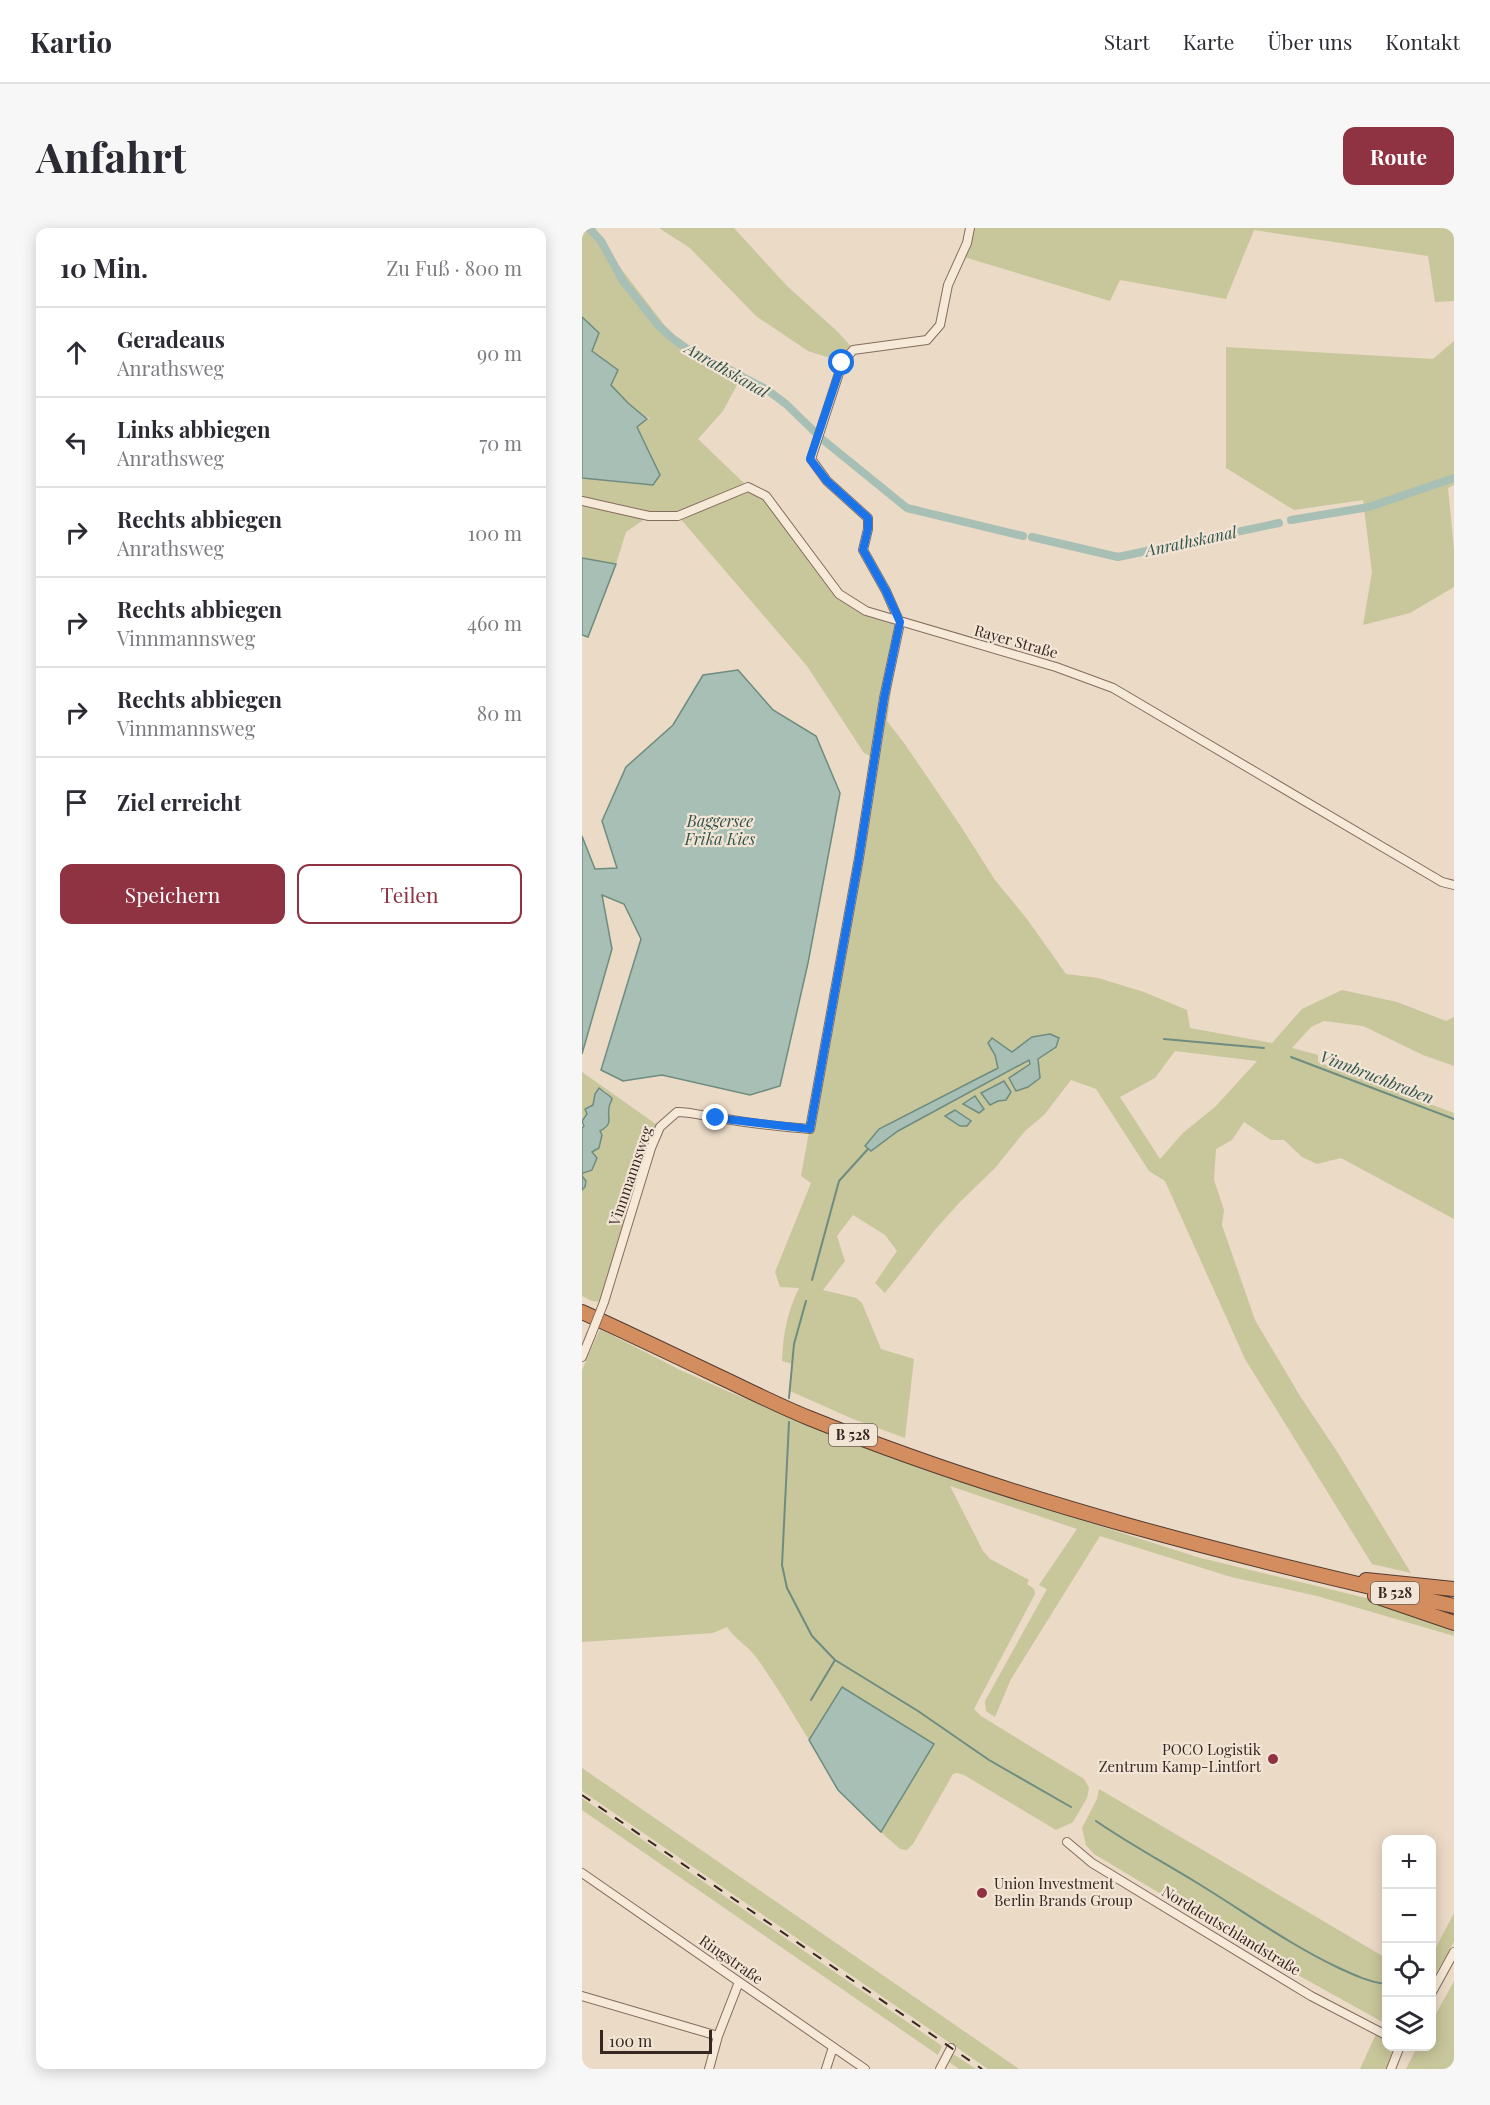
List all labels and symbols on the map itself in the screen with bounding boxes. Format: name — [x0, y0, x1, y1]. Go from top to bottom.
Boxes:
water label: Anrathskanal — [680, 336, 773, 402]
route start — [828, 349, 854, 375]
water label: Anrathskanal — [1141, 520, 1239, 561]
street label: Rayer Straße — [972, 620, 1060, 663]
water label: Baggersee Frika Kies — [684, 810, 755, 849]
water label: Vinnbruchbraben — [1317, 1045, 1437, 1108]
route end — [702, 1104, 728, 1130]
street label: Vinnmannsweg — [603, 1123, 656, 1229]
road number: B 528 — [829, 1424, 877, 1446]
road number: B 528 — [1371, 1582, 1419, 1604]
place label: POCO Logistik Zentrum Kamp-Lintfort — [1099, 1739, 1262, 1776]
marker: POCO Logistik Zentrum Kamp-Lintfort — [1266, 1752, 1280, 1766]
place label: Union Investment Berlin Brands Group — [994, 1873, 1133, 1910]
street label: Norddeutschlandstraße — [1158, 1881, 1305, 1980]
marker: Union Investment Berlin Brands Group — [975, 1886, 989, 1900]
street label: Ringstraße — [696, 1930, 767, 1988]
scale bar — [600, 2027, 712, 2054]

